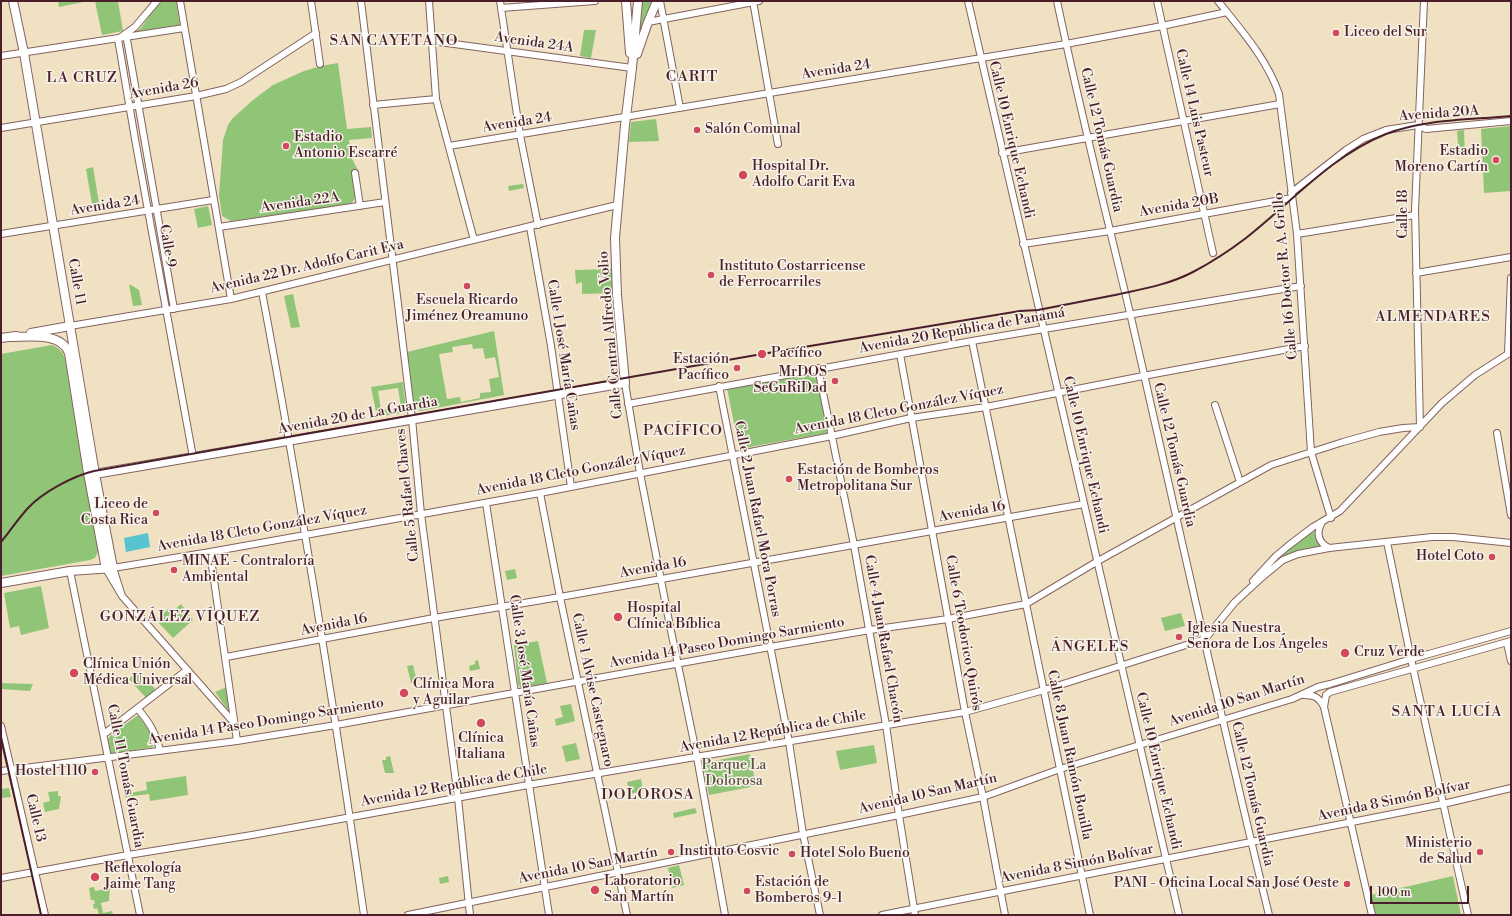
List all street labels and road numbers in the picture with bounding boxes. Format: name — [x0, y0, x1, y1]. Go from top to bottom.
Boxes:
street label: Avenida 24A — [493, 29, 575, 57]
street label: Calle 14 Luis Pasteur — [1171, 47, 1217, 179]
street label: Avenida 24 — [800, 56, 872, 84]
street label: Calle 10 Enrique Echandi — [985, 60, 1037, 220]
street label: Calle 12 Tomás Guardia — [1076, 66, 1126, 214]
street label: Avenida 26 — [128, 75, 200, 103]
street label: Avenida 20A — [1398, 103, 1480, 125]
street label: Avenida 24 — [481, 109, 553, 137]
street label: Avenida 22A — [260, 189, 340, 217]
street label: Calle 18 — [1396, 189, 1412, 239]
street label: Avenida 20B — [1138, 191, 1220, 221]
street label: Calle 16 Doctor R. A. Grillo — [1270, 191, 1302, 361]
street label: Avenida 24 — [69, 192, 141, 220]
street label: Calle 9 — [155, 223, 179, 269]
street label: Avenida 22 Dr. Adolfo Carit Eva — [208, 237, 406, 297]
street label: Calle Central Alfredo Volio — [595, 250, 627, 420]
street label: Calle 11 — [64, 257, 88, 307]
street label: Calle 1 José María Cañas — [543, 278, 583, 432]
street label: Avenida 20 República de Panamá — [858, 305, 1066, 357]
street label: Calle 10 Enrique Echandi — [1059, 375, 1111, 535]
street label: Avenida 18 Cleto González Víquez — [793, 381, 1005, 439]
street label: Calle 12 Tomás Guardia — [1149, 381, 1199, 529]
street label: Avenida 20 de La Guardia — [277, 394, 439, 438]
street label: Calle 2 Juan Rafael Mora Porras — [730, 419, 784, 619]
street label: Calle 5 Rafael Chaves — [393, 428, 423, 562]
street label: Avenida 18 Cleto González Víquez — [475, 442, 687, 500]
street label: Avenida 16 — [937, 498, 1007, 526]
street label: Avenida 18 Cleto González Víquez — [156, 502, 368, 556]
street label: Avenida 16 — [618, 554, 688, 582]
street label: Calle 4 Juan Rafael Chacón — [860, 554, 906, 724]
street label: Calle 6 Teodorico Quirós — [941, 554, 985, 712]
street label: Calle 3 José María Cañas — [505, 594, 543, 748]
street label: Avenida 16 — [299, 610, 369, 640]
street label: Calle 1 Alvise Castegnaro — [567, 612, 617, 768]
street label: Avenida 14 Paseo Domingo Sarmiento — [608, 614, 846, 672]
street label: Calle 8 Juan Ramón Bonilla — [1043, 669, 1095, 841]
street label: Avenida 10 San Martín — [1167, 671, 1307, 731]
street label: Calle 10 Enrique Echandi — [1132, 691, 1184, 851]
street label: Avenida 14 Paseo Domingo Sarmiento — [147, 695, 385, 749]
street label: Calle 11 Tomás Guardia — [103, 703, 147, 849]
street label: Avenida 12 República de Chile — [678, 707, 868, 757]
street label: Calle 12 Tomás Guardia — [1227, 720, 1277, 868]
street label: Avenida 12 República de Chile — [359, 761, 549, 811]
street label: Avenida 10 San Martín — [857, 770, 999, 818]
street label: Avenida 8 Simón Bolívar — [1316, 777, 1472, 825]
street label: Calle 13 — [21, 792, 49, 844]
street label: Avenida 8 Simón Bolívar — [999, 841, 1155, 887]
street label: Avenida 10 San Martín — [517, 844, 659, 888]

